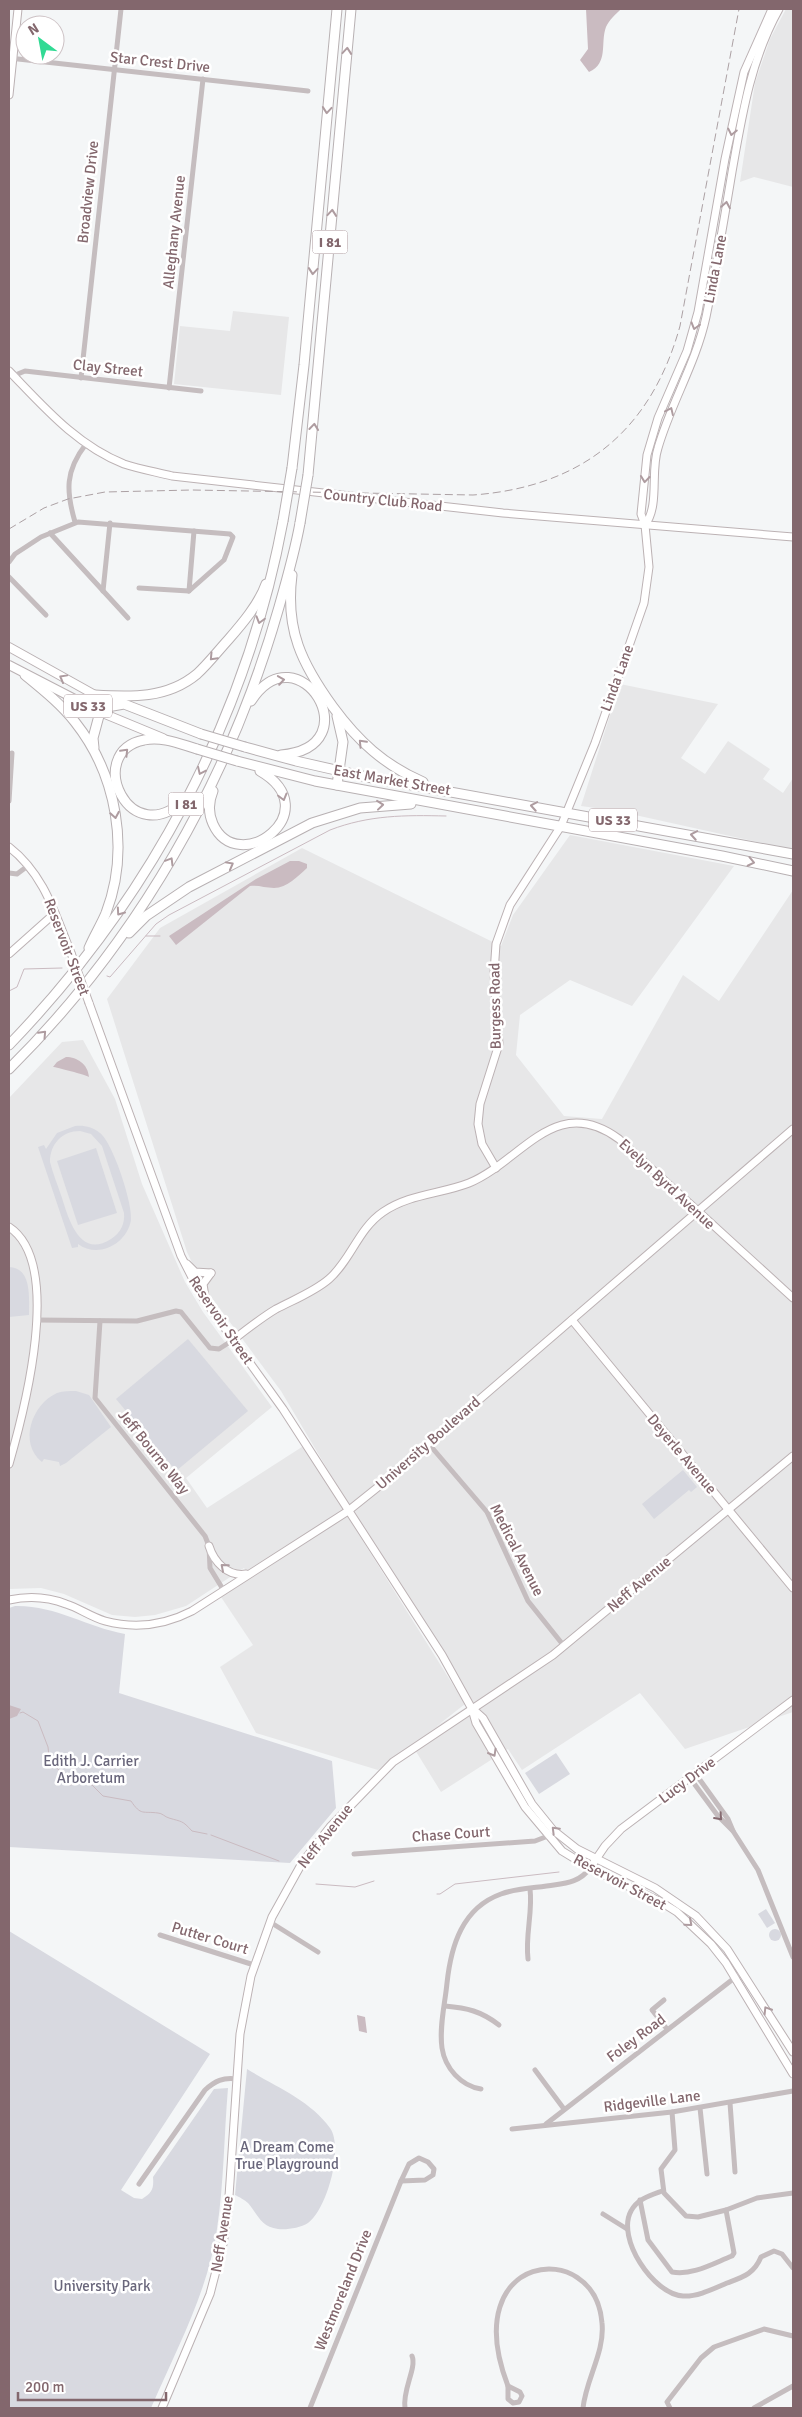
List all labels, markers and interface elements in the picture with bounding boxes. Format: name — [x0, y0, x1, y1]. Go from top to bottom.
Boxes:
north arrow — [15, 15, 65, 65]
text: N — [25, 20, 42, 39]
one-way arrow — [341, 46, 352, 54]
street label: Star Crest Drive — [109, 48, 211, 76]
one-way arrow — [322, 106, 333, 114]
one-way arrow — [727, 127, 737, 136]
street label: Broadview Drive — [74, 140, 102, 244]
street label: Alleghany Avenue — [159, 174, 189, 290]
one-way arrow — [721, 201, 731, 209]
one-way arrow — [327, 208, 338, 216]
road number: I 81 — [312, 230, 348, 253]
street label: Linda Lane — [700, 233, 730, 305]
one-way arrow — [307, 268, 318, 276]
one-way arrow — [690, 321, 700, 329]
street label: Clay Street — [72, 355, 144, 381]
one-way arrow — [664, 408, 674, 417]
one-way arrow — [308, 422, 319, 430]
one-way arrow — [640, 475, 651, 483]
street label: Country Club Road — [323, 485, 443, 515]
one-way arrow — [256, 615, 266, 624]
street label: Linda Lane — [597, 642, 637, 714]
one-way arrow — [210, 651, 219, 660]
one-way arrow — [60, 674, 69, 684]
one-way arrow — [276, 675, 285, 685]
road number: US 33 — [64, 694, 112, 718]
one-way arrow — [359, 739, 368, 748]
one-way arrow — [119, 749, 128, 758]
street label: East Market Street — [332, 761, 452, 799]
one-way arrow — [196, 766, 207, 775]
road number: I 81 — [168, 792, 204, 816]
one-way arrow — [277, 792, 287, 801]
one-way arrow — [376, 800, 384, 811]
one-way arrow — [529, 801, 538, 811]
road number: US 33 — [589, 808, 637, 832]
one-way arrow — [110, 810, 120, 819]
one-way arrow — [689, 831, 698, 841]
one-way arrow — [747, 856, 756, 866]
one-way arrow — [164, 858, 174, 867]
one-way arrow — [225, 861, 234, 871]
street label: Reservoir Street — [40, 896, 94, 998]
one-way arrow — [117, 906, 126, 916]
street label: Burgess Road — [485, 962, 505, 1049]
one-way arrow — [37, 1030, 46, 1039]
street label: Evelyn Byrd Avenue — [615, 1135, 719, 1233]
street label: Reservoir Street — [185, 1272, 257, 1368]
street label: University Boulevard — [372, 1393, 484, 1493]
street label: Jeff Bourne Way — [114, 1406, 194, 1498]
street label: Deyerle Avenue — [643, 1410, 721, 1498]
street label: Medical Avenue — [486, 1501, 548, 1599]
street label: Neff Avenue — [604, 1552, 674, 1616]
one-way arrow — [221, 1564, 230, 1573]
one-way arrow — [487, 1747, 497, 1756]
park label: Edith J. Carrier Arboretum — [43, 1752, 139, 1787]
street label: Lucy Drive — [655, 1753, 719, 1807]
street label: Neff Avenue — [294, 1800, 356, 1872]
one-way arrow — [713, 1811, 722, 1820]
street label: Chase Court — [411, 1822, 491, 1846]
one-way arrow — [551, 1827, 560, 1836]
street label: Reservoir Street — [570, 1850, 670, 1914]
one-way arrow — [683, 1917, 692, 1926]
street label: Putter Court — [169, 1918, 251, 1958]
one-way arrow — [764, 2007, 774, 2016]
street label: Foley Road — [603, 2010, 669, 2066]
street label: Ridgeville Lane — [603, 2086, 701, 2116]
park label: A Dream Come True Playground — [235, 2138, 339, 2173]
street label: Neff Avenue — [207, 2194, 237, 2274]
street label: Westmoreland Drive — [310, 2227, 376, 2353]
park label: University Park — [54, 2277, 151, 2295]
scale bar — [18, 2370, 165, 2402]
text: 200 m — [25, 2378, 65, 2396]

